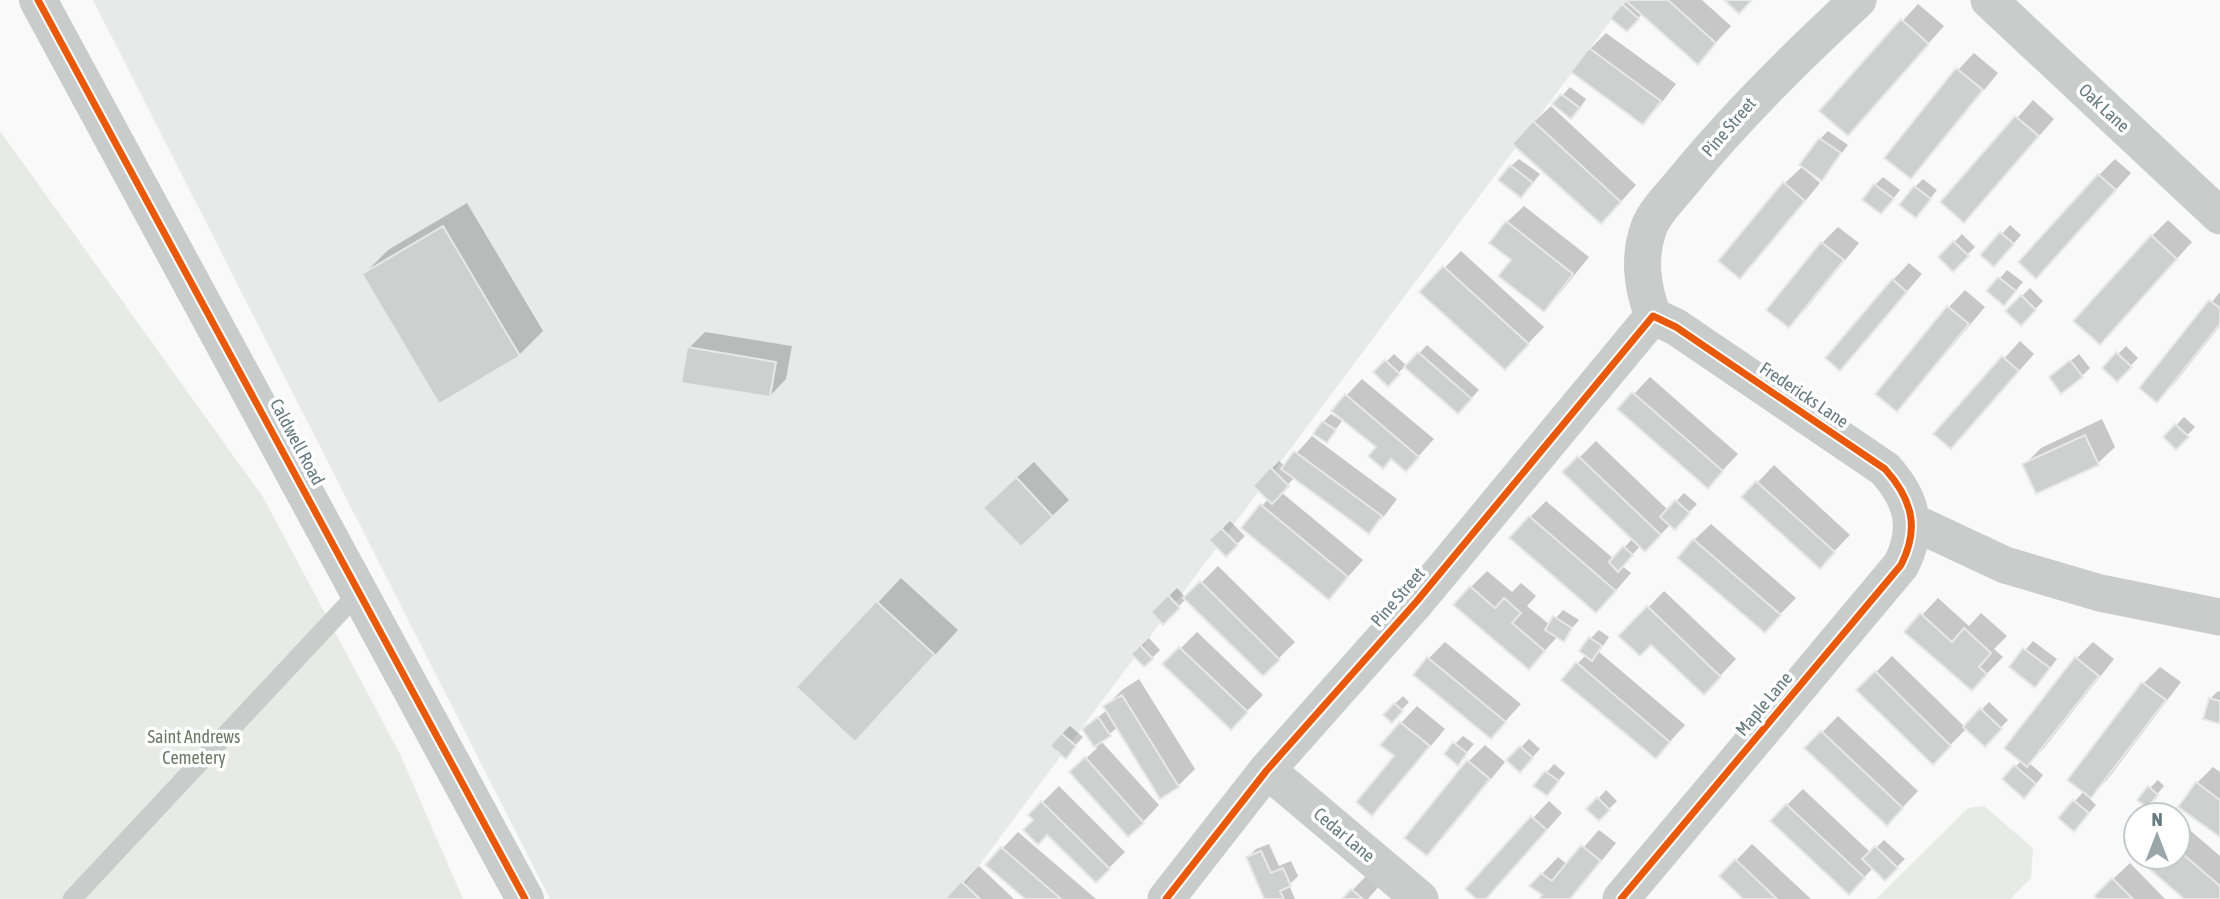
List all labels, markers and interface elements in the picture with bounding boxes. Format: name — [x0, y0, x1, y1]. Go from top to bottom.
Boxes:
street label: Oak Lane — [2075, 79, 2134, 136]
street label: Pine Street — [1697, 93, 1760, 161]
street label: Fredericks Lane — [1756, 357, 1852, 432]
street label: Caldwell Road — [266, 395, 329, 489]
street label: Pine Street — [1366, 563, 1429, 631]
street label: Maple Lane — [1731, 668, 1796, 740]
park label: Saint Andrews Cemetery — [148, 726, 240, 768]
north arrow — [2122, 801, 2192, 871]
street label: Cedar Lane — [1310, 803, 1379, 866]
text: N — [2151, 808, 2163, 830]

